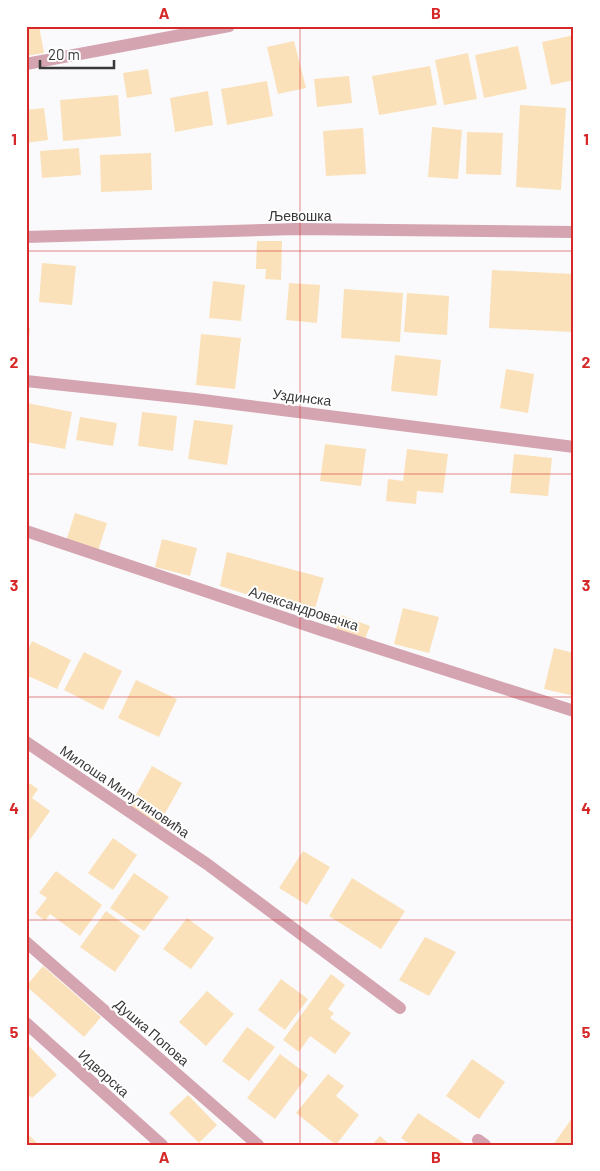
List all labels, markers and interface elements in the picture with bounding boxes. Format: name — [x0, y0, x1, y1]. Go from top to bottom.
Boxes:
text: A — [159, 3, 170, 22]
text: B — [431, 3, 441, 22]
scale bar — [40, 38, 114, 70]
text: 20 m — [48, 45, 80, 63]
text: 1 — [11, 129, 17, 148]
text: 1 — [583, 129, 589, 148]
street label: Љевошка — [268, 207, 332, 224]
text: 2 — [10, 352, 19, 371]
text: 2 — [582, 352, 591, 371]
street label: Уздинска — [272, 385, 333, 409]
text: 3 — [10, 575, 18, 594]
text: 3 — [582, 575, 590, 594]
street label: Александровачка — [247, 582, 361, 634]
street label: Милоша Милутиновића — [57, 741, 193, 841]
text: 4 — [9, 798, 19, 817]
text: 4 — [581, 798, 591, 817]
street label: Душка Попова — [111, 995, 193, 1069]
text: 5 — [10, 1022, 19, 1041]
text: 5 — [582, 1022, 591, 1041]
street label: Идворска — [75, 1046, 133, 1100]
text: A — [159, 1147, 170, 1166]
text: B — [431, 1147, 441, 1166]

